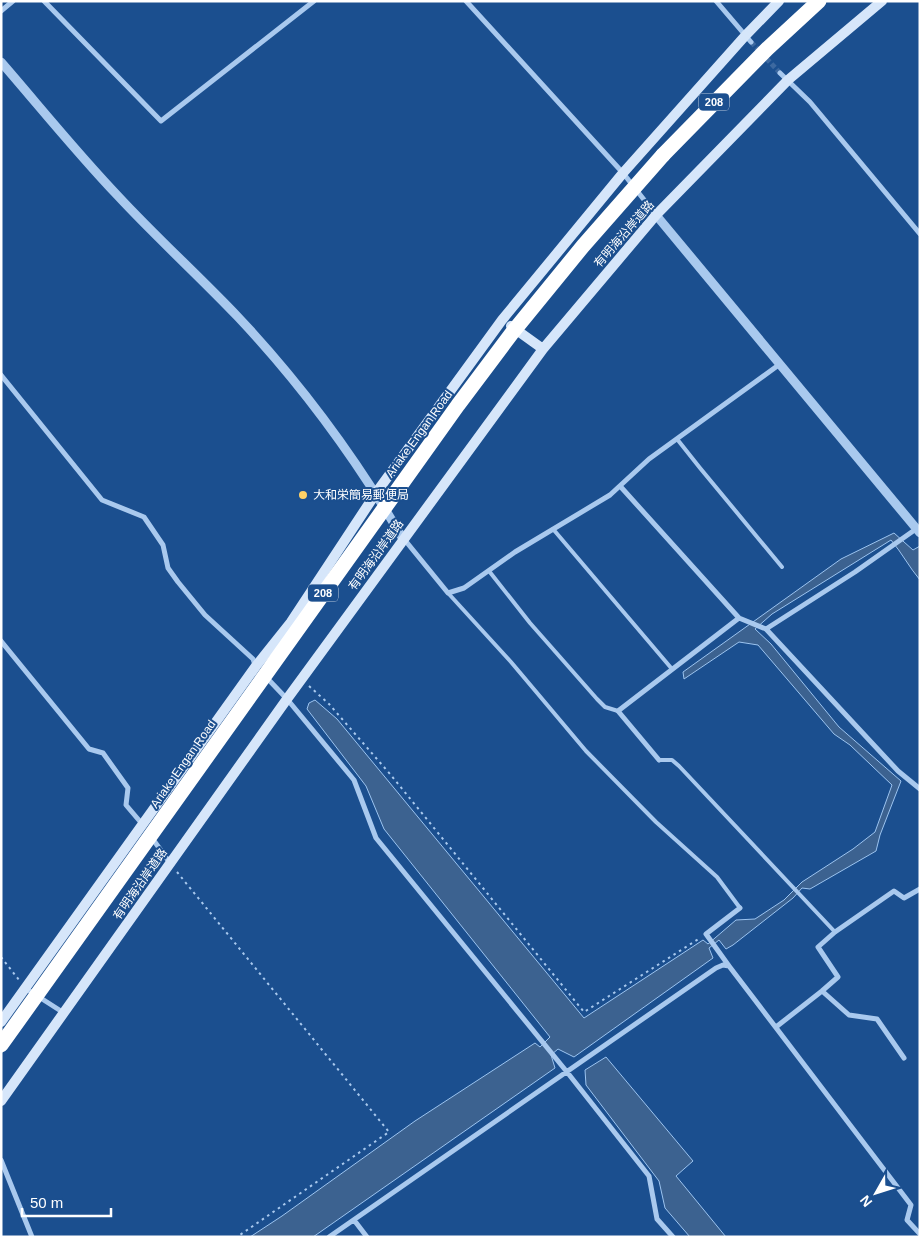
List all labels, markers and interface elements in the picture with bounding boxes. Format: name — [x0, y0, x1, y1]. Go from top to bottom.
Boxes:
road number: 208 — [699, 94, 729, 110]
street label: 有明海沿岸道路 — [591, 198, 657, 270]
street label: Ariake Engan Road — [383, 388, 455, 480]
place label: 大和栄簡易郵便局 — [313, 488, 409, 502]
marker: 大和栄簡易郵便局 — [297, 489, 309, 501]
street label: 有明海沿岸道路 — [346, 517, 406, 593]
road number: 208 — [308, 584, 338, 602]
street label: Ariake Engan Road — [147, 717, 219, 811]
street label: 有明海沿岸道路 — [110, 846, 170, 922]
north arrow — [851, 1168, 901, 1218]
scale bar — [22, 1186, 111, 1218]
text: N — [856, 1192, 875, 1210]
text: 50 m — [30, 1194, 63, 1211]

